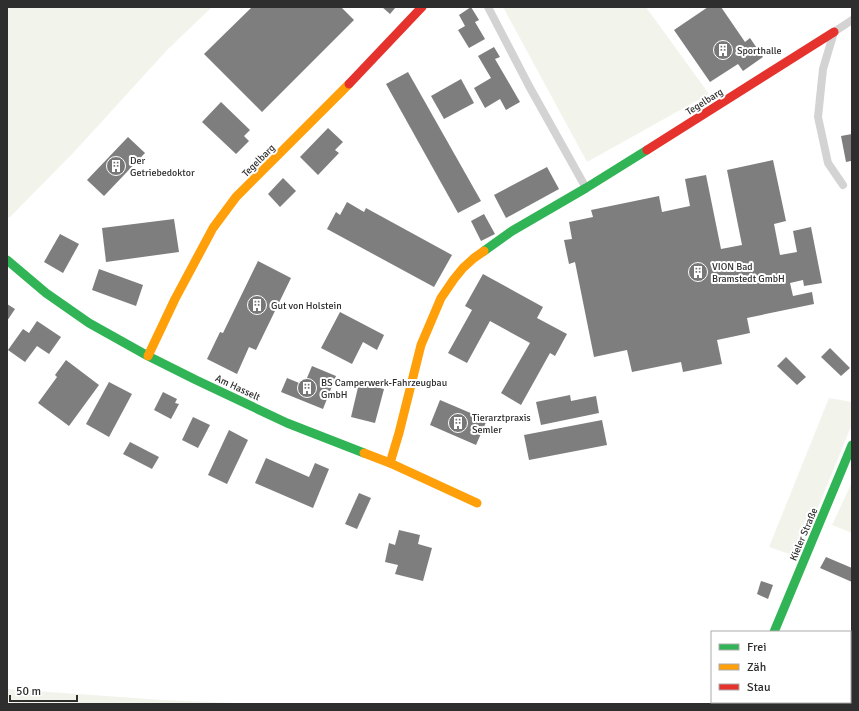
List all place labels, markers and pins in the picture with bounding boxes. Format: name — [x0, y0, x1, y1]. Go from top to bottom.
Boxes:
building icon: Sporthalle — [712, 39, 734, 61]
place label: Sporthalle — [737, 45, 782, 57]
building icon: Der Getriebedoktor — [105, 155, 127, 177]
place label: Der Getriebedoktor — [130, 155, 195, 179]
building icon: VION Bad Bramstedt GmbH — [687, 261, 709, 283]
place label: VION Bad Bramstedt GmbH — [712, 261, 785, 285]
building icon: Gut von Holstein — [246, 294, 268, 316]
place label: Gut von Holstein — [271, 300, 342, 312]
building icon: BS Camperwerk-Fahrzeugbau GmbH — [296, 377, 318, 399]
place label: BS Camperwerk-Fahrzeugbau GmbH — [321, 377, 447, 401]
building icon: Tierarztpraxis Semler — [447, 412, 469, 434]
place label: Tierarztpraxis Semler — [472, 412, 531, 436]

